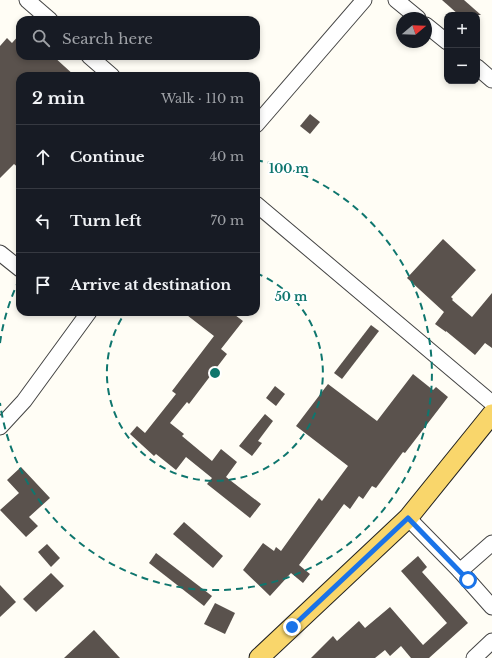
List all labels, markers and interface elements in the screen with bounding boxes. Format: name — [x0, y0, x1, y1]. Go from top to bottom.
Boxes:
north arrow — [396, 12, 432, 48]
map controls — [444, 12, 480, 84]
button: + — [444, 12, 480, 48]
search box — [16, 16, 260, 60]
icon: search — [30, 27, 52, 49]
text: Search here — [62, 29, 153, 48]
button: − — [444, 48, 480, 84]
text: 2 min — [32, 88, 85, 109]
text: Walk · 110 m — [161, 90, 244, 107]
icon: ahead — [32, 146, 54, 168]
text: Continue — [70, 147, 145, 166]
text: 40 m — [209, 148, 244, 165]
text: 100 m — [269, 161, 310, 176]
icon: left — [32, 210, 54, 232]
text: Turn left — [70, 211, 141, 230]
text: 70 m — [211, 212, 244, 229]
icon: arrive — [32, 274, 54, 296]
text: Arrive at destination — [70, 275, 231, 294]
text: 50 m — [275, 289, 308, 304]
centre of rings — [208, 366, 222, 380]
route start — [459, 571, 477, 589]
route end — [283, 618, 301, 636]

